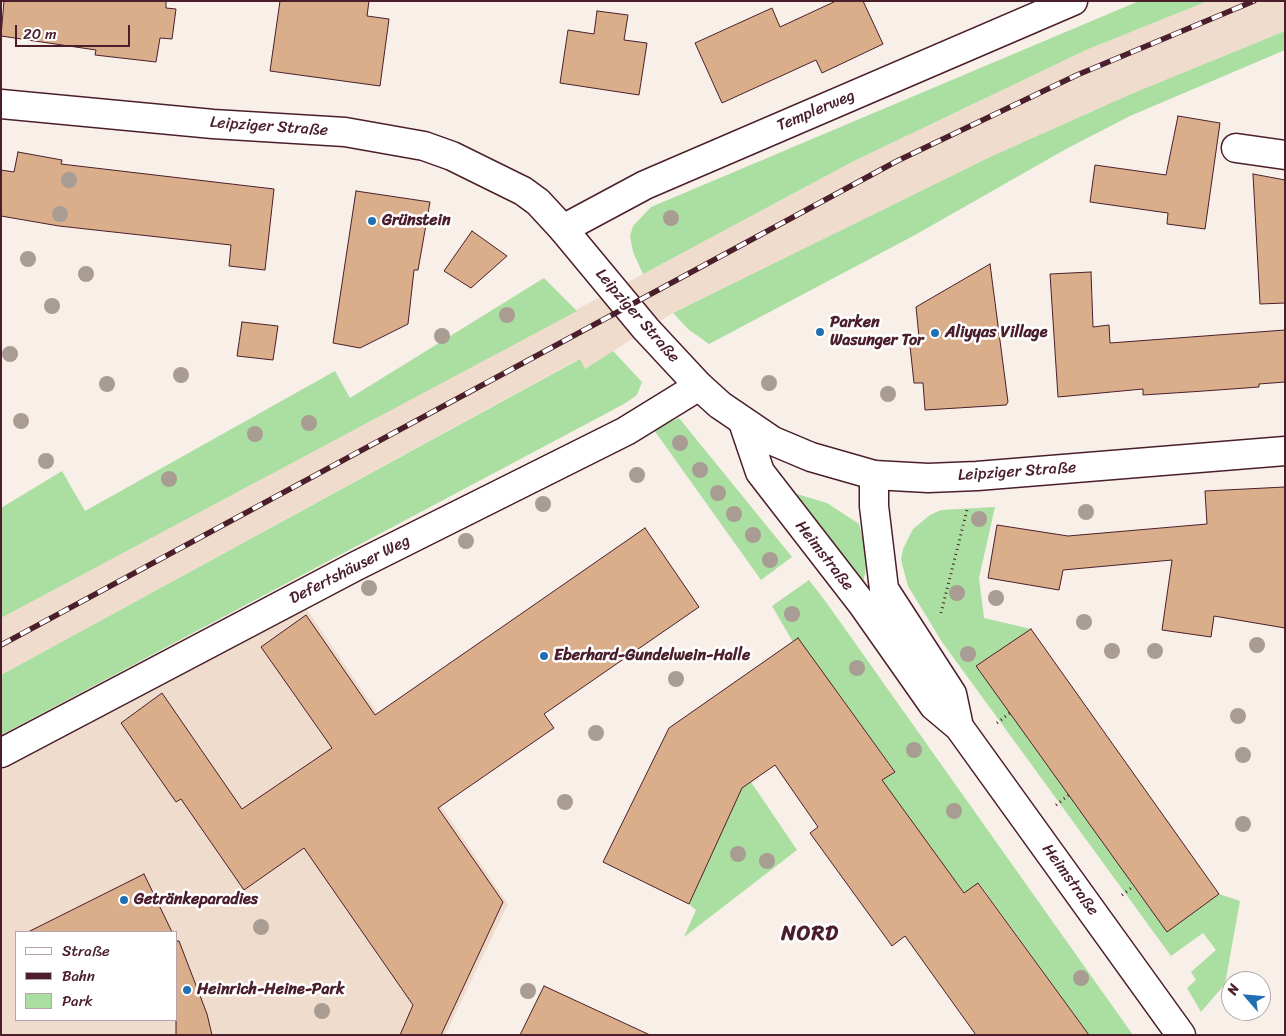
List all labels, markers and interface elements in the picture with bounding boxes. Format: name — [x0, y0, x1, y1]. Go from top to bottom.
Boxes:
scale bar — [18, 15, 132, 47]
text: 20 m — [23, 21, 57, 47]
street label: Templerweg — [774, 86, 858, 136]
street label: Leipziger Straße — [209, 113, 329, 141]
place label: Grünstein — [382, 211, 451, 231]
marker: Grünstein — [366, 215, 378, 227]
street label: Leipziger Straße — [591, 265, 683, 367]
place label: Parken Wasunger Tor — [830, 313, 924, 351]
place label: Aliyyas Village — [945, 323, 1047, 343]
marker: Parken Wasunger Tor — [814, 326, 826, 338]
marker: Aliyyas Village — [929, 327, 941, 339]
street label: Leipziger Straße — [957, 458, 1077, 486]
street label: Heimstraße — [791, 517, 857, 595]
street label: Defertshäuser Weg — [287, 531, 413, 609]
place label: Eberhard-Gundelwein-Halle — [554, 646, 750, 666]
marker: Eberhard-Gundelwein-Halle — [538, 650, 550, 662]
street label: Heimstraße — [1038, 840, 1102, 920]
place label: Getränkeparadies — [134, 890, 258, 910]
marker: Getränkeparadies — [118, 894, 130, 906]
district label: NORD — [781, 922, 839, 948]
legend — [15, 931, 178, 1021]
text: Straße — [62, 938, 110, 964]
text: Bahn — [62, 963, 95, 989]
north arrow — [1221, 971, 1271, 1021]
text: N — [1220, 979, 1246, 999]
place label: Heinrich-Heine-Park — [197, 980, 345, 1000]
marker: Heinrich-Heine-Park — [181, 984, 193, 996]
text: Park — [62, 988, 93, 1014]

